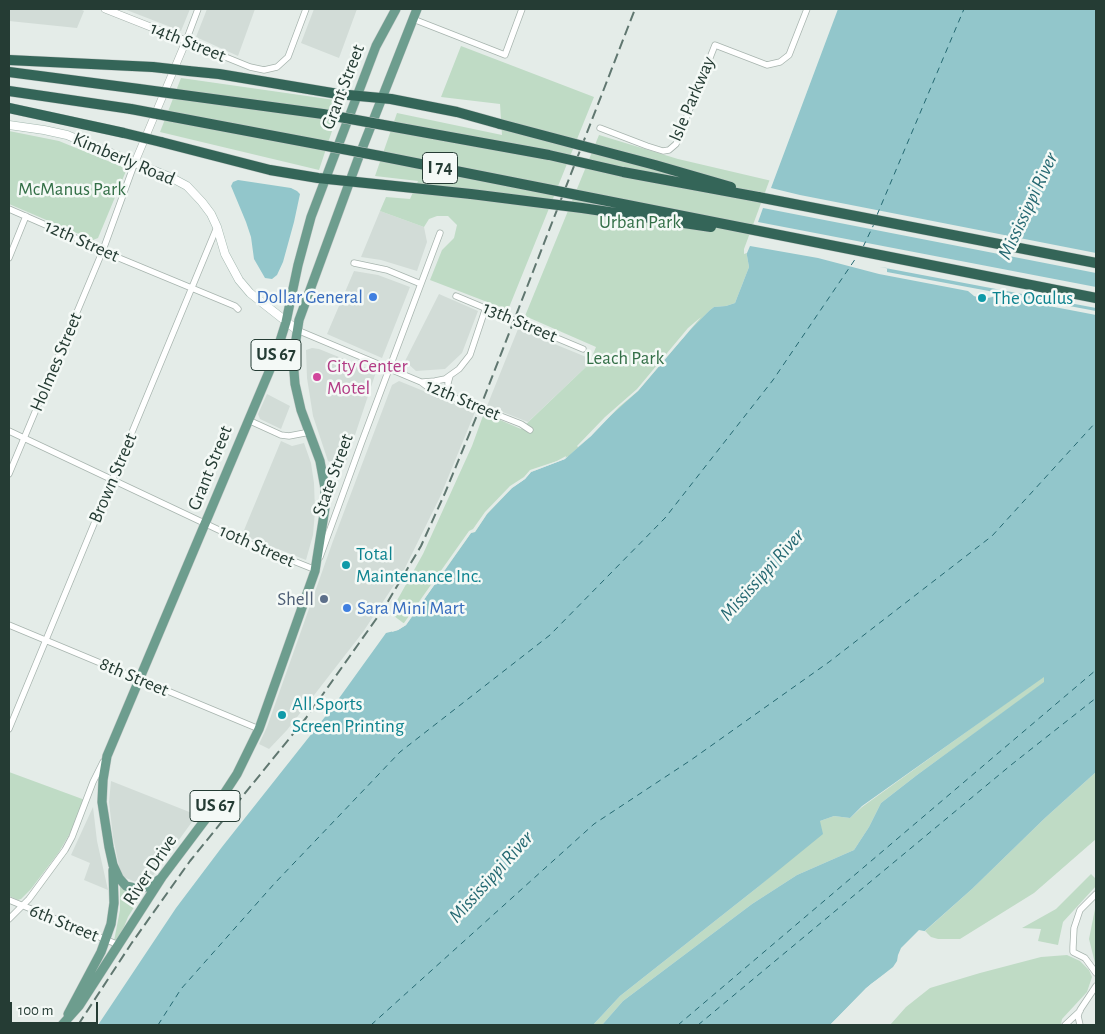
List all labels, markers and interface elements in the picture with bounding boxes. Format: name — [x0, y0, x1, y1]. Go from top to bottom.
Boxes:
street label: 14th Street — [147, 17, 229, 67]
street label: Grant Street — [316, 41, 370, 133]
street label: Isle Parkway — [664, 53, 720, 145]
street label: Kimberly Road — [70, 127, 178, 191]
water label: Mississippi River — [993, 149, 1063, 263]
road number: I 74 — [422, 152, 458, 184]
park label: McManus Park — [18, 178, 126, 200]
park label: Urban Park — [599, 211, 681, 233]
street label: 12th Street — [41, 215, 123, 267]
place label: Dollar General — [256, 286, 363, 308]
place label: The Oculus — [992, 287, 1073, 309]
marker: Dollar General — [367, 291, 379, 303]
marker: The Oculus — [976, 292, 988, 304]
street label: 13th Street — [480, 296, 560, 348]
street label: Holmes Street — [25, 309, 87, 415]
road number: US 67 — [251, 340, 301, 370]
park label: Leach Park — [586, 347, 664, 369]
place label: City Center Motel — [327, 355, 408, 399]
marker: City Center Motel — [311, 371, 323, 383]
street label: 12th Street — [422, 374, 504, 426]
street label: Grant Street — [183, 422, 237, 514]
street label: Brown Street — [84, 430, 142, 526]
street label: State Street — [308, 431, 358, 519]
street label: 10th Street — [216, 519, 298, 573]
water label: Mississippi River — [715, 524, 809, 626]
place label: Total Maintenance Inc. — [356, 543, 482, 587]
marker: Total Maintenance Inc. — [340, 559, 352, 571]
place label: Shell — [277, 588, 314, 610]
marker: Shell — [318, 593, 330, 605]
place label: Sara Mini Mart — [357, 597, 465, 619]
marker: Sara Mini Mart — [341, 602, 353, 614]
street label: 8th Street — [96, 652, 172, 702]
place label: All Sports Screen Printing — [292, 693, 404, 737]
marker: All Sports Screen Printing — [276, 709, 288, 721]
road number: US 67 — [190, 790, 240, 821]
water label: Mississippi River — [444, 826, 538, 928]
street label: River Drive — [118, 830, 182, 910]
street label: 6th Street — [26, 899, 102, 947]
scale bar — [12, 992, 100, 1024]
text: 100 m — [18, 1003, 53, 1018]

